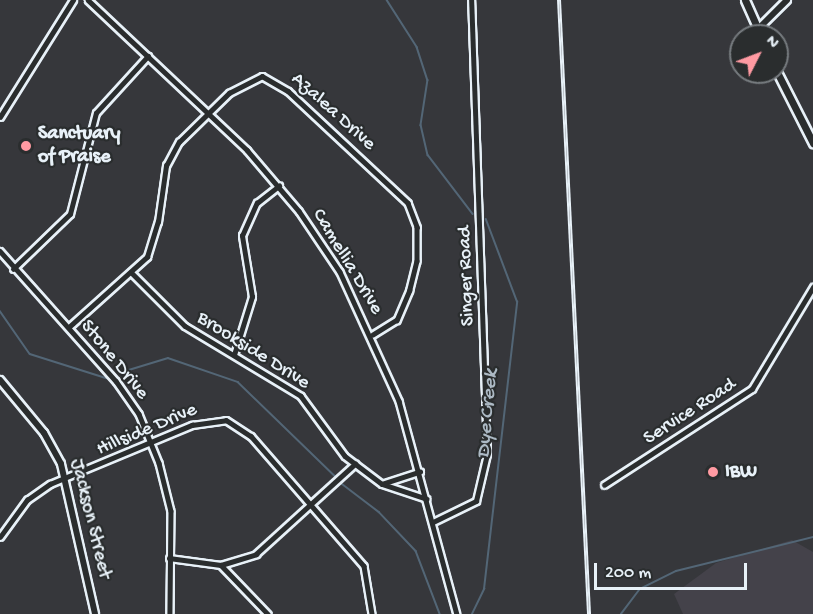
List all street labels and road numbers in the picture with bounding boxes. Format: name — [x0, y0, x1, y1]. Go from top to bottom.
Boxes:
street label: Azalea Drive — [286, 68, 380, 156]
street label: Camellia Drive — [306, 205, 388, 319]
street label: Singer Road — [453, 225, 481, 327]
street label: Brookside Drive — [192, 307, 314, 395]
street label: Stone Drive — [74, 315, 154, 405]
street label: Service Road — [639, 373, 741, 451]
street label: Hillside Drive — [93, 398, 201, 462]
street label: Jackson Street — [64, 457, 116, 581]

